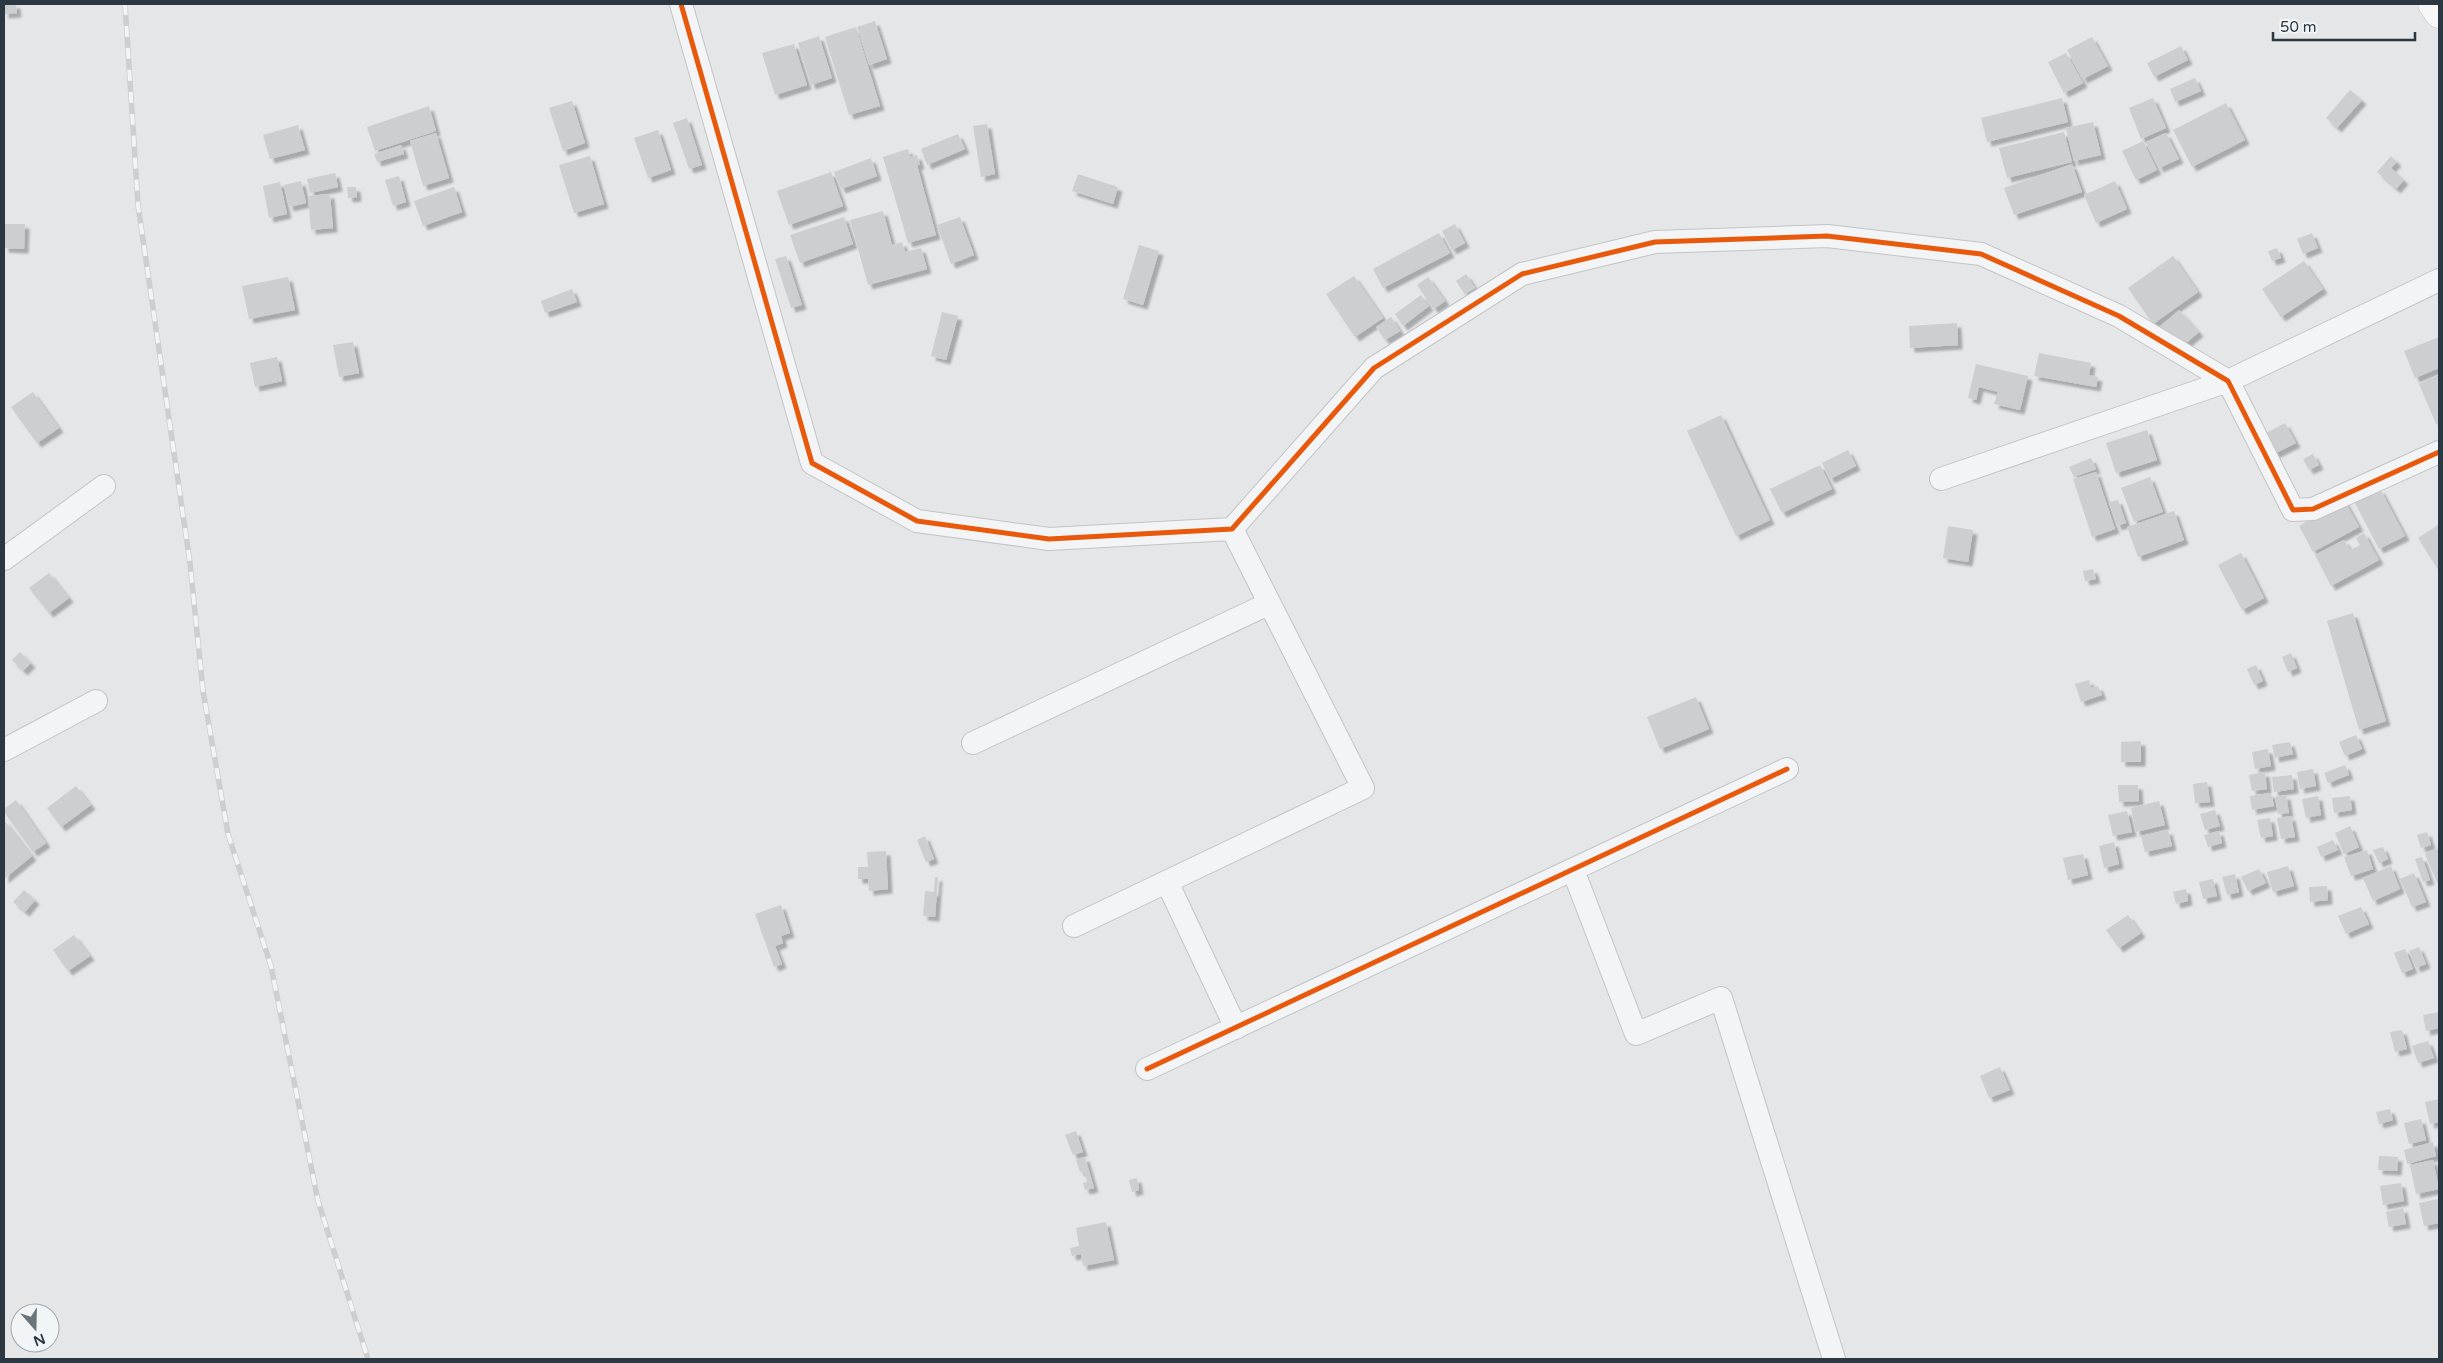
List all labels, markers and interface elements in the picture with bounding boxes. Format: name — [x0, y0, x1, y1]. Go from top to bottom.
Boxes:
scale bar — [2273, 10, 2416, 42]
text: 50 m — [2280, 18, 2317, 36]
north arrow — [10, 1303, 60, 1353]
text: N — [31, 1330, 47, 1350]

